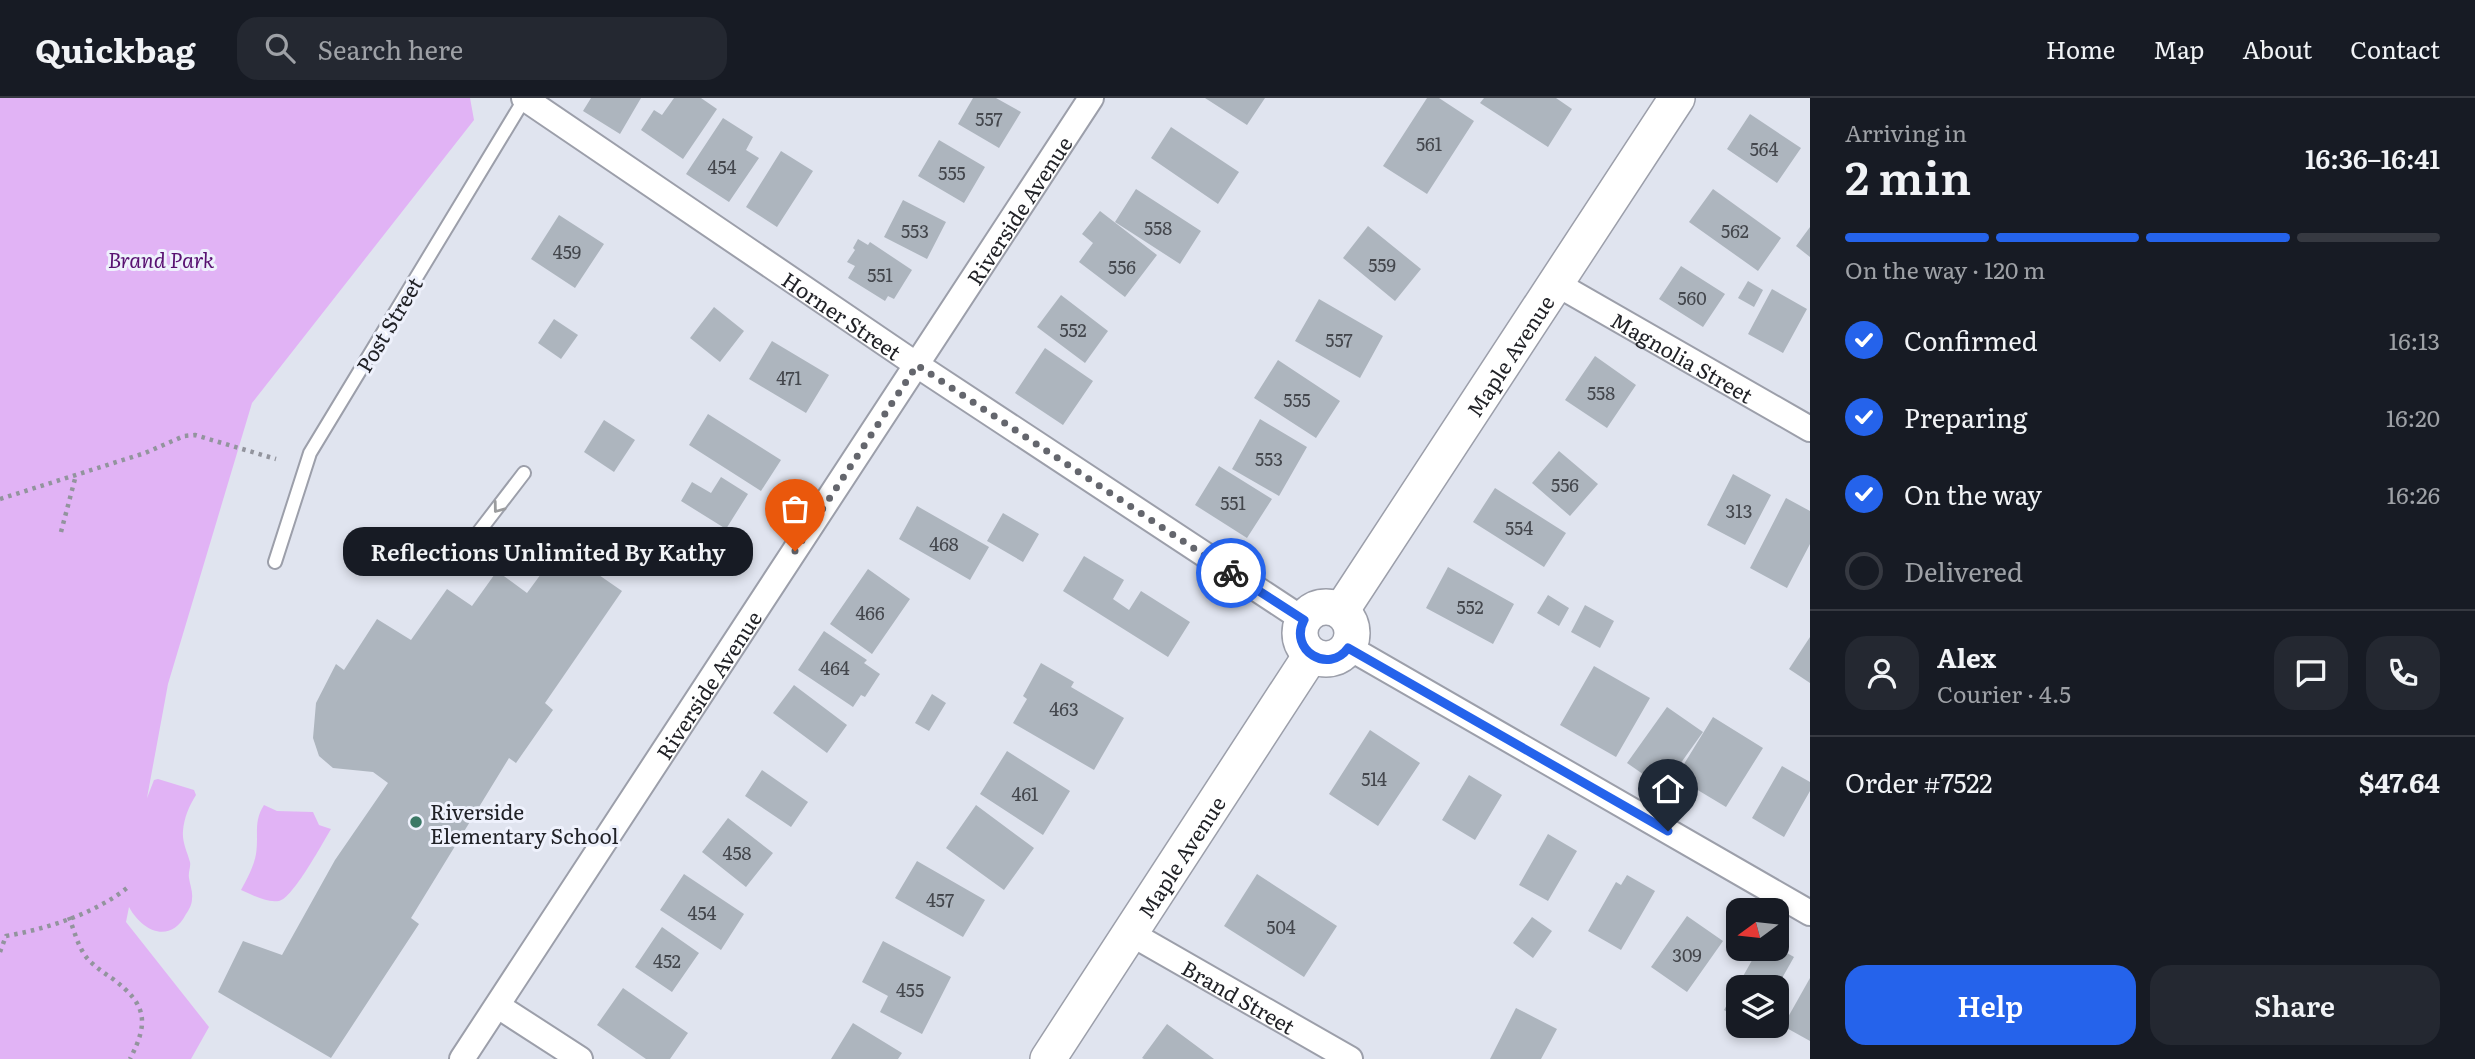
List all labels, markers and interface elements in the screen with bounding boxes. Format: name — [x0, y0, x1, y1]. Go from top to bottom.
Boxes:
search box — [237, 17, 727, 80]
text: Quickbag — [35, 24, 195, 73]
icon: search — [261, 29, 299, 67]
text: Search here — [317, 29, 463, 68]
text: Home — [2046, 31, 2115, 66]
text: Map — [2153, 31, 2204, 66]
text: About — [2242, 31, 2312, 66]
text: Contact — [2350, 31, 2440, 66]
house number: 557 — [975, 105, 1003, 132]
text: Arriving in — [1845, 115, 1967, 149]
street label: Riverside Avenue — [958, 129, 1078, 290]
house number: 561 — [1416, 130, 1442, 157]
house number: 564 — [1750, 135, 1778, 162]
text: 16:36–16:41 — [2305, 138, 2440, 177]
text: 2 min — [1845, 141, 1971, 209]
house number: 454 — [708, 153, 737, 180]
house number: 555 — [938, 159, 966, 186]
house number: 558 — [1144, 214, 1172, 241]
house number: 553 — [901, 217, 929, 244]
house number: 562 — [1721, 217, 1749, 244]
house number: 459 — [553, 238, 581, 265]
park label: Brand Park — [108, 243, 215, 274]
house number: 559 — [1368, 251, 1396, 278]
text: On the way · 120 m — [1845, 252, 2045, 286]
house number: 556 — [1108, 253, 1136, 280]
house number: 551 — [867, 261, 893, 288]
street label: Horner Street — [777, 263, 909, 366]
street label: Post Street — [347, 270, 429, 378]
house number: 560 — [1677, 284, 1707, 311]
street label: Maple Avenue — [1457, 288, 1560, 422]
street label: Magnolia Street — [1606, 303, 1760, 409]
house number: 552 — [1059, 316, 1087, 343]
text: Confirmed — [1904, 320, 2038, 359]
icon: check — [1845, 321, 1883, 359]
text: 16:13 — [2389, 323, 2440, 357]
house number: 557 — [1325, 326, 1353, 353]
house number: 471 — [776, 364, 802, 391]
house number: 558 — [1587, 379, 1615, 406]
house number: 555 — [1283, 386, 1311, 413]
text: Preparing — [1904, 397, 2027, 436]
icon: check — [1845, 398, 1883, 436]
text: 16:20 — [2386, 400, 2440, 434]
house number: 553 — [1255, 445, 1283, 472]
house number: 556 — [1551, 471, 1579, 498]
text: On the way — [1904, 474, 2042, 513]
icon: check — [1845, 475, 1883, 513]
text: 16:26 — [2387, 477, 2440, 511]
pin — [765, 479, 825, 551]
house number: 551 — [1220, 489, 1246, 516]
icon: bag — [776, 490, 814, 528]
house number: 313 — [1726, 497, 1752, 524]
one-way arrow — [493, 500, 506, 512]
house number: 554 — [1505, 514, 1533, 541]
callout: Reflections Unlimited By Kathy — [344, 526, 753, 575]
house number: 468 — [929, 530, 959, 557]
text: Reflections Unlimited By Kathy — [371, 534, 725, 568]
courier — [1196, 538, 1266, 608]
text: Delivered — [1904, 551, 2023, 590]
icon: bike — [1212, 554, 1250, 592]
house number: 552 — [1456, 593, 1484, 620]
house number: 466 — [855, 599, 885, 626]
street label: Riverside Avenue — [647, 604, 768, 765]
button: person — [1845, 636, 1919, 710]
button: chat — [2274, 636, 2348, 710]
button: phone — [2366, 636, 2440, 710]
text: Alex — [1937, 637, 1996, 676]
house number: 464 — [820, 654, 850, 681]
text: Courier · 4.5 — [1937, 676, 2071, 710]
house number: 463 — [1049, 695, 1079, 722]
pin — [1638, 759, 1698, 831]
text: Order #7522 — [1845, 762, 1993, 801]
text: $47.64 — [2359, 762, 2440, 801]
house number: 514 — [1361, 765, 1387, 792]
icon: home — [1649, 770, 1687, 808]
house number: 461 — [1012, 780, 1038, 807]
street label: Maple Avenue — [1129, 789, 1231, 923]
place label: Riverside Elementary School — [430, 795, 619, 850]
marker: Riverside Elementary School — [408, 814, 424, 830]
house number: 458 — [723, 839, 752, 866]
house number: 457 — [926, 886, 954, 913]
north arrow — [1726, 898, 1788, 961]
map controls — [1726, 898, 1789, 1038]
house number: 454 — [688, 899, 717, 926]
house number: 504 — [1266, 913, 1296, 940]
house number: 309 — [1672, 941, 1702, 968]
house number: 452 — [653, 947, 681, 974]
street label: Brand Street — [1177, 951, 1302, 1041]
button: Help — [1845, 965, 2136, 1045]
button: Share — [2150, 965, 2440, 1045]
button: layers — [1726, 975, 1789, 1038]
house number: 455 — [896, 976, 924, 1003]

